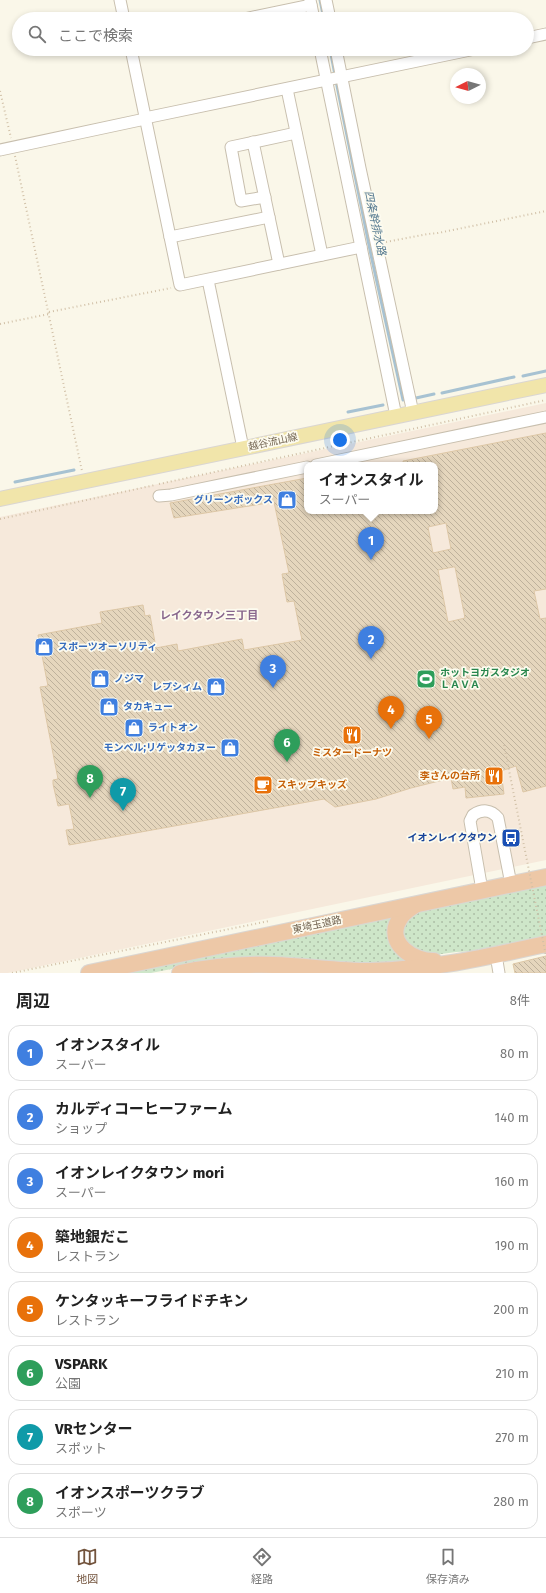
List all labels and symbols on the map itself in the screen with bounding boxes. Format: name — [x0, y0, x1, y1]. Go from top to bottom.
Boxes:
north arrow — [450, 68, 486, 104]
water label: 四条幹排水路 — [362, 189, 388, 258]
your location — [330, 430, 350, 450]
street label: 越谷流山線 — [247, 431, 299, 453]
shop icon: グリーンボックス — [276, 489, 298, 511]
place label: グリーンボックス — [194, 494, 273, 506]
pin: 1 — [358, 527, 384, 560]
district label: レイクタウン三丁目 — [160, 609, 258, 622]
pin: 2 — [358, 626, 384, 659]
shop icon: スポーツオーソリティ — [33, 636, 55, 658]
place label: スポーツオーソリティ — [58, 641, 157, 653]
pin: 3 — [260, 655, 286, 688]
place label: ホットヨガスタジオ ＬＡＶＡ — [440, 667, 530, 691]
shop icon: ノジマ — [89, 668, 111, 690]
sports icon: ホットヨガスタジオ ＬＡＶＡ — [415, 668, 437, 690]
place label: ノジマ — [114, 673, 144, 685]
shop icon: レプシィム — [205, 676, 227, 698]
place label: レプシィム — [152, 681, 202, 693]
shop icon: タカキュー — [98, 696, 120, 718]
pin: 4 — [378, 696, 404, 729]
place label: タカキュー — [123, 701, 173, 713]
pin: 5 — [416, 706, 442, 739]
shop icon: ライトオン — [123, 717, 145, 739]
place label: ライトオン — [148, 722, 198, 734]
restaurant icon: ミスタードーナツ — [341, 724, 363, 746]
pin: 6 — [274, 729, 300, 762]
shop icon: モンベル;リゲッタカヌー — [219, 737, 241, 759]
place label: モンベル;リゲッタカヌー — [104, 742, 216, 754]
place label: ミスタードーナツ — [312, 747, 392, 759]
pin: 8 — [77, 765, 103, 798]
restaurant icon: 李さんの台所 — [483, 765, 505, 787]
place label: 李さんの台所 — [420, 770, 480, 782]
cafe icon: スキップキッズ — [252, 774, 274, 796]
pin: 7 — [110, 778, 136, 811]
place label: スキップキッズ — [277, 779, 347, 791]
bus stop icon: イオンレイクタウン — [500, 827, 522, 849]
place label: イオンレイクタウン — [408, 832, 497, 844]
street label: 東埼玉道路 — [291, 914, 343, 936]

